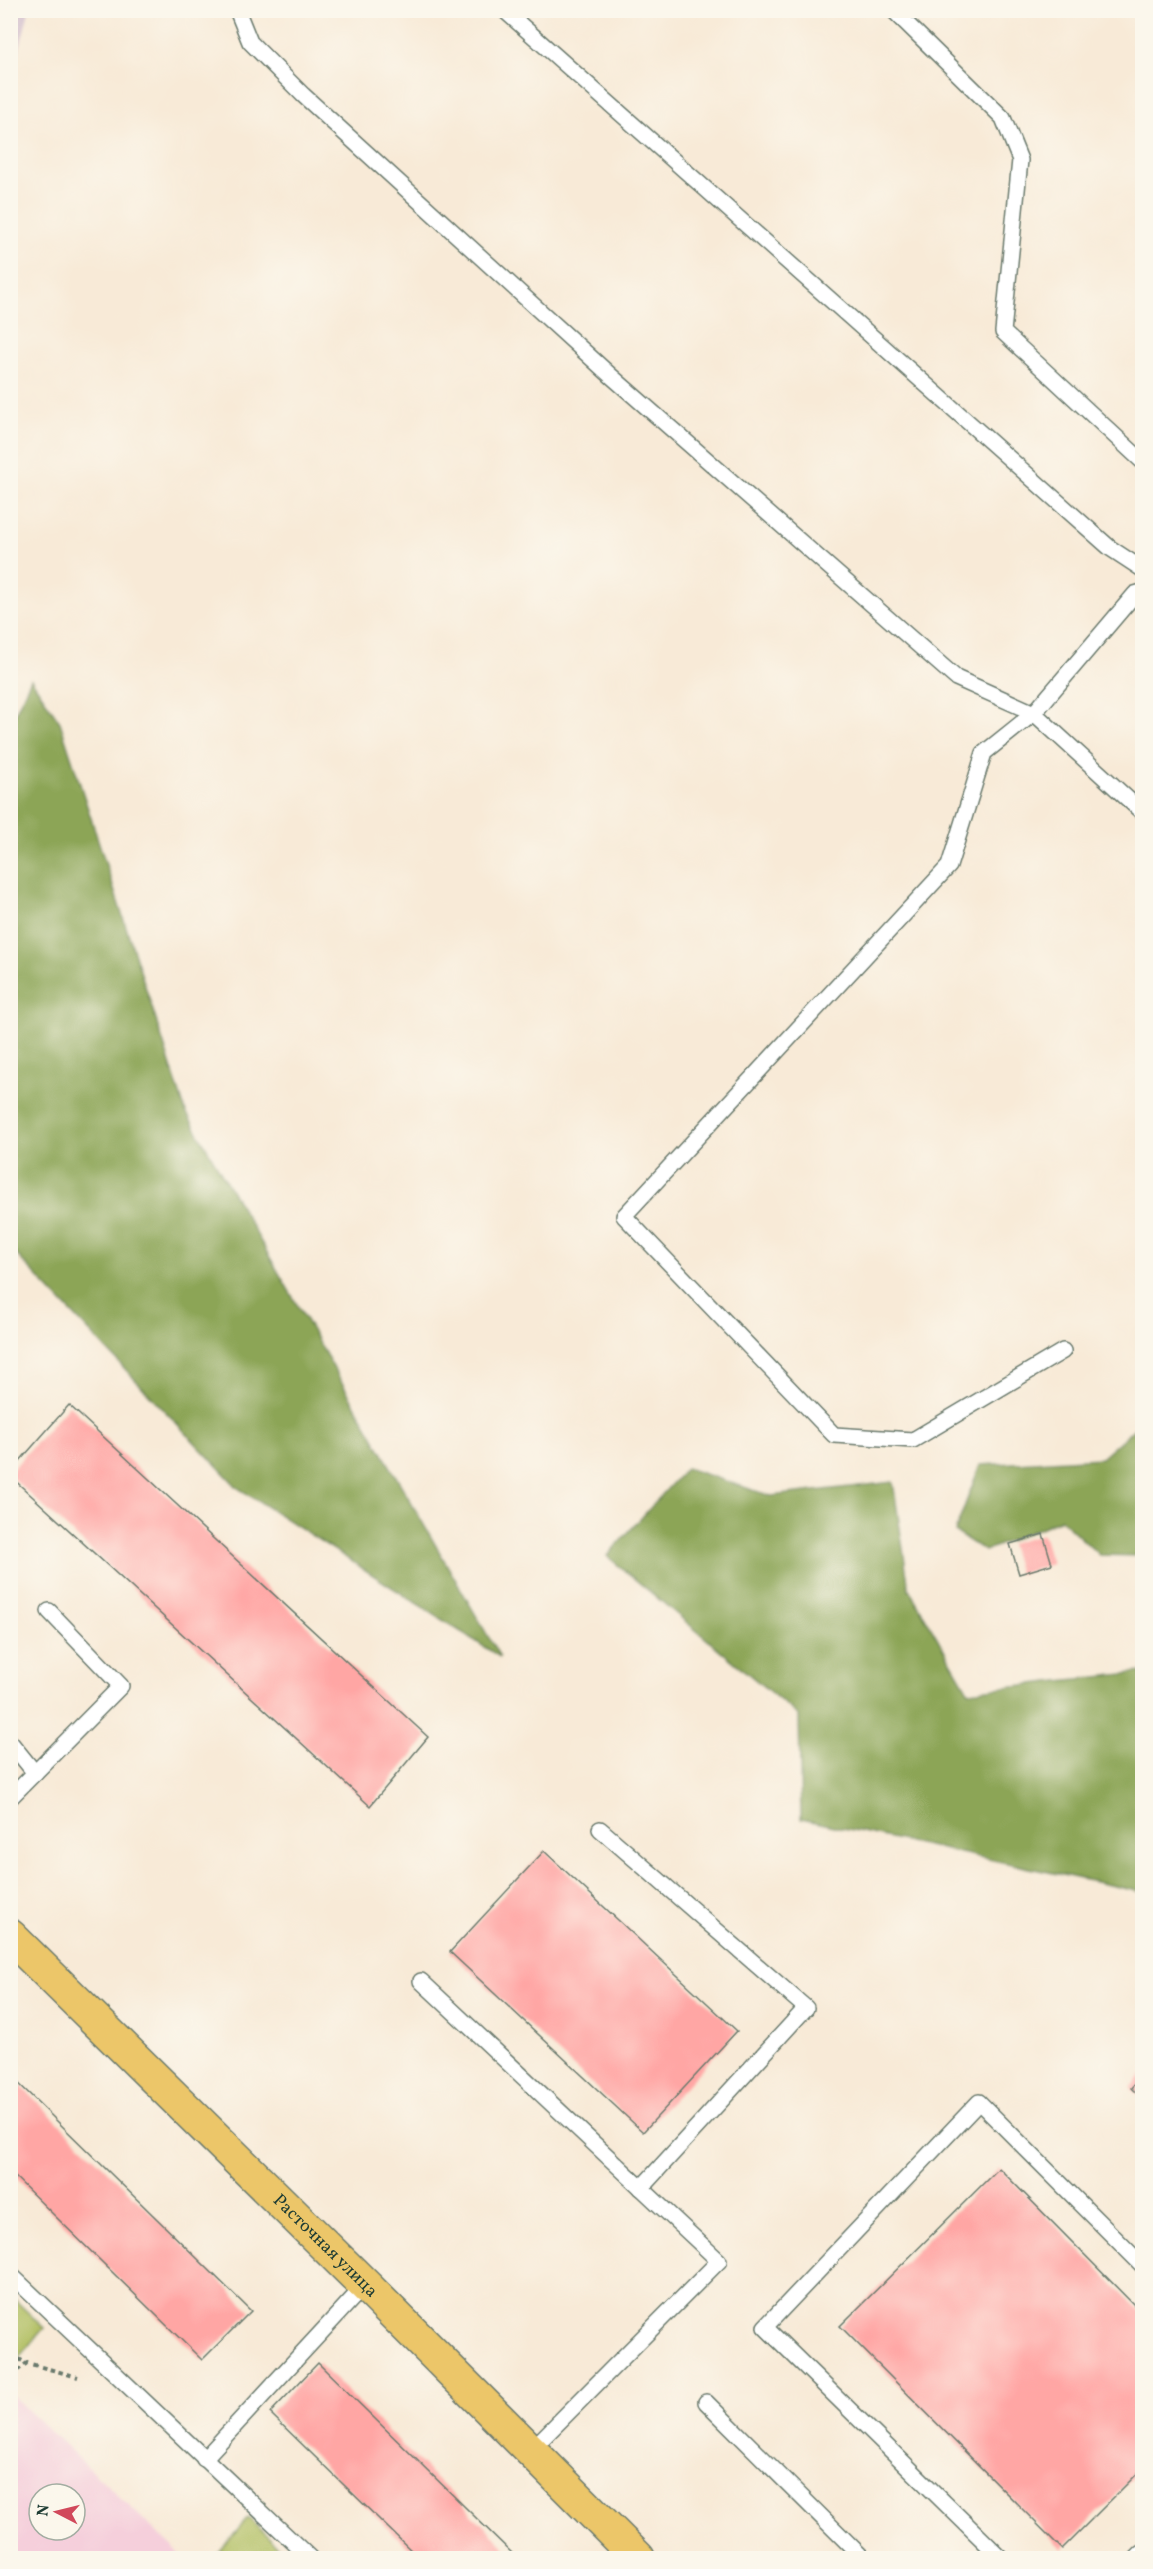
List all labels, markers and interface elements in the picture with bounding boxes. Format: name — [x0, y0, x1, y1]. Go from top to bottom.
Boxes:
street label: Расточная улица — [267, 2188, 383, 2303]
north arrow — [27, 2482, 87, 2542]
text: N — [32, 2503, 56, 2518]

